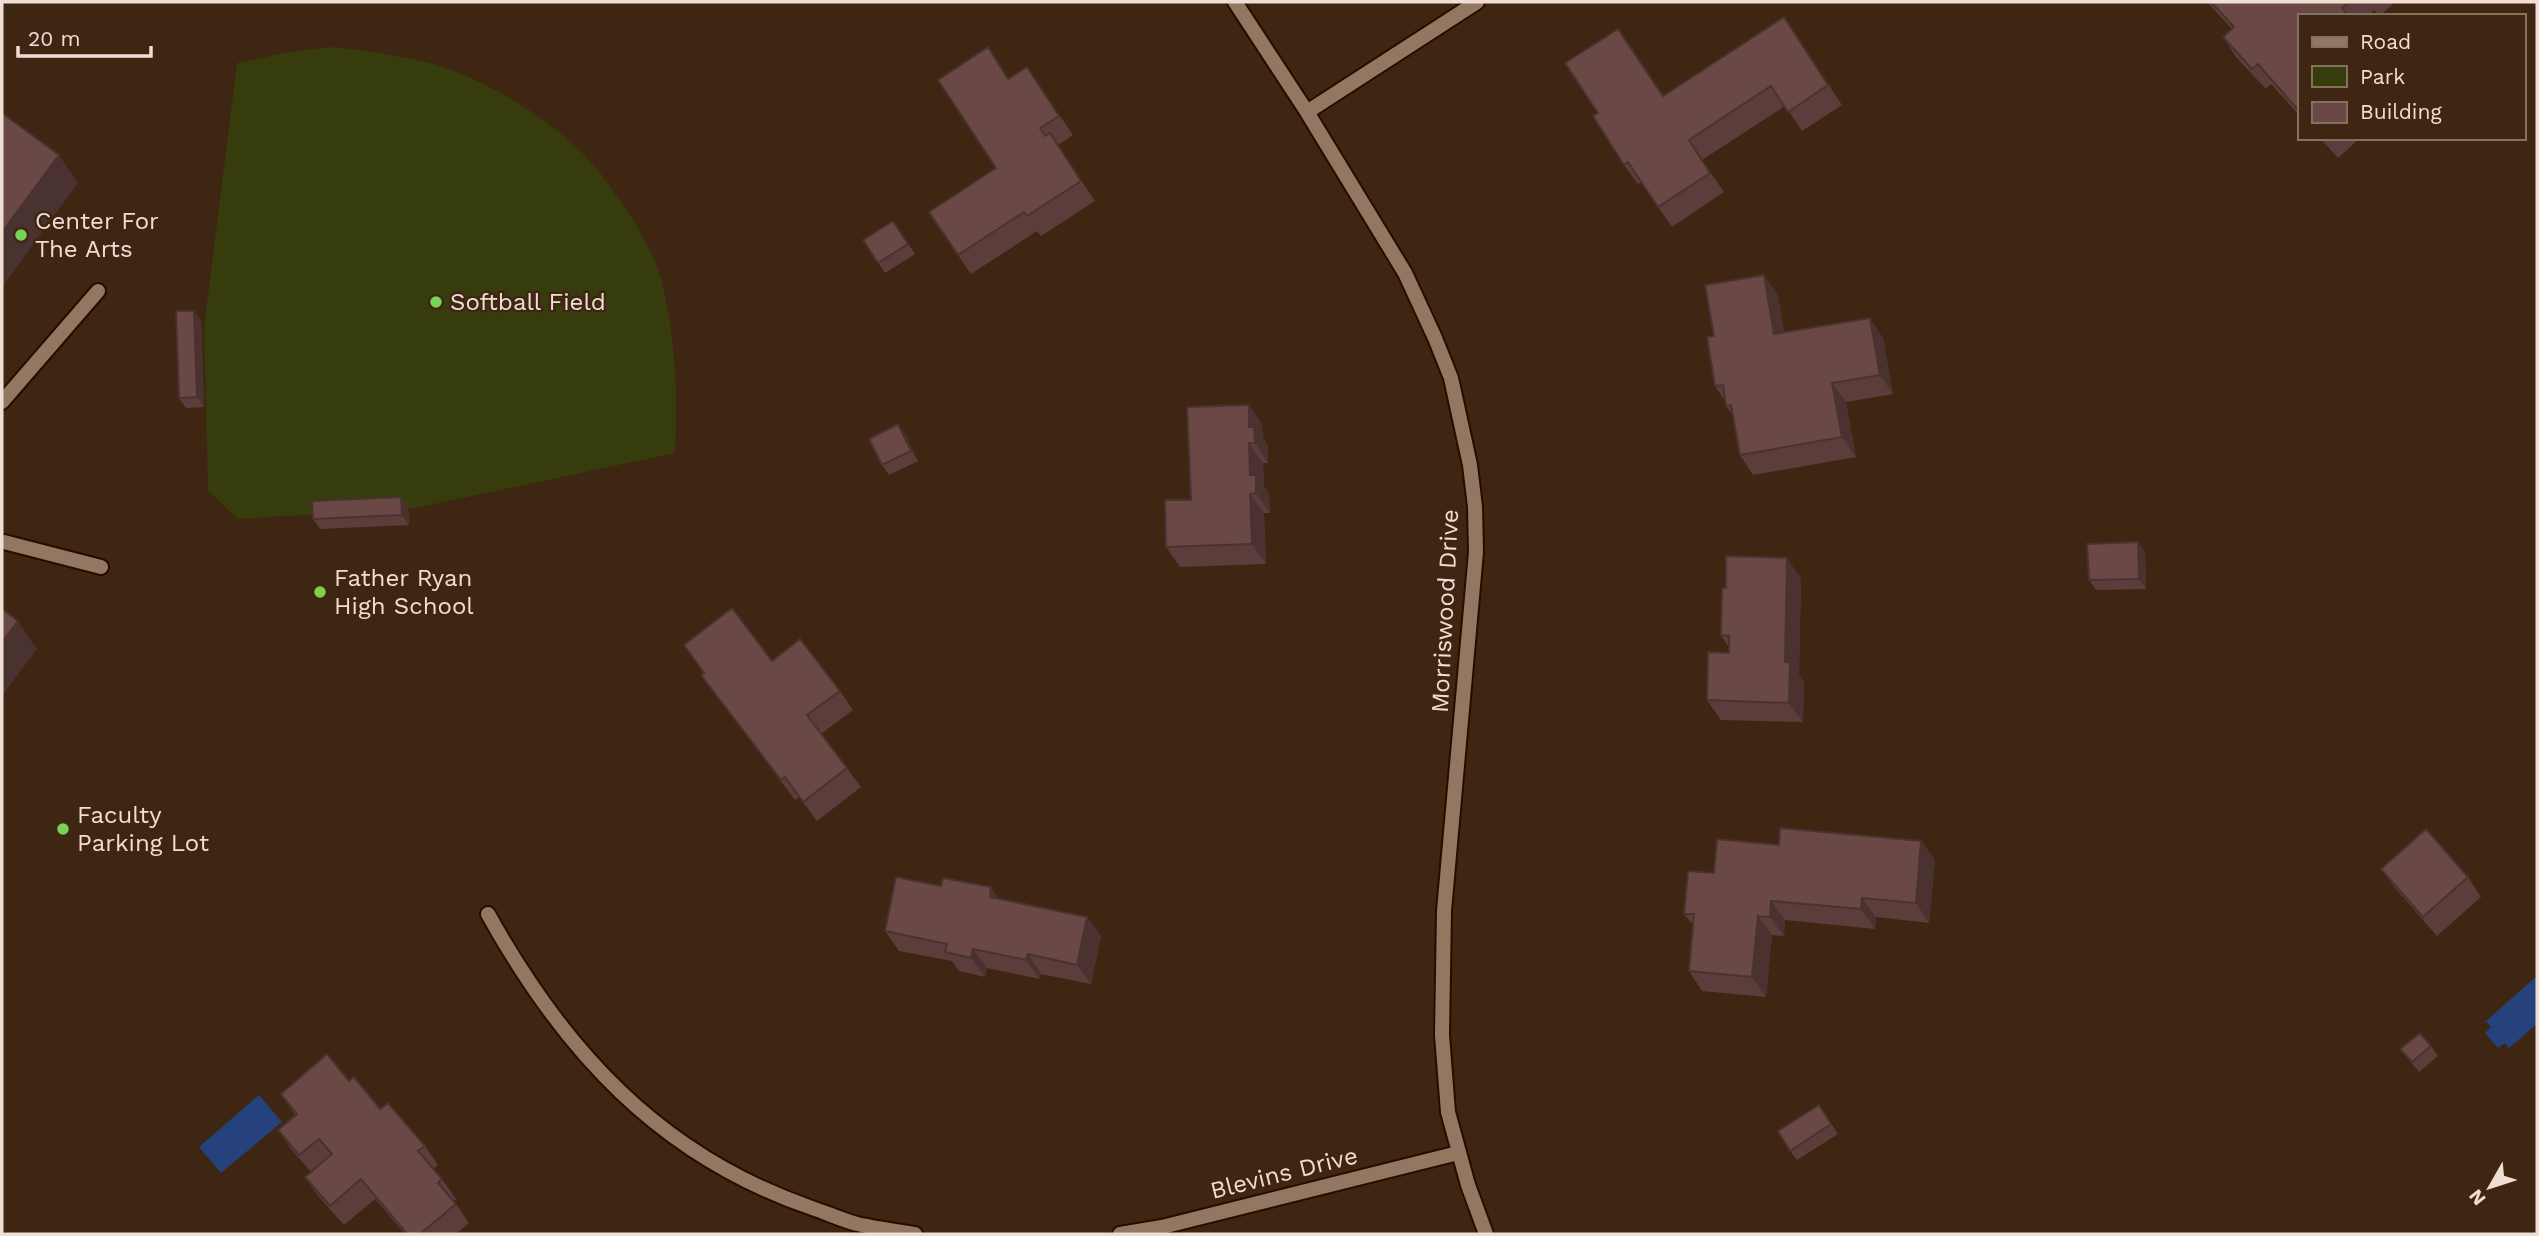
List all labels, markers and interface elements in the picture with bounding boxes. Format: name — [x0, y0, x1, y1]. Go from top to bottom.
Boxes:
scale bar — [18, 14, 150, 58]
legend — [2298, 14, 2525, 140]
text: 20 m — [28, 26, 80, 51]
text: Road — [2360, 29, 2411, 54]
text: Park — [2360, 64, 2405, 89]
text: Building — [2360, 99, 2442, 124]
place label: Center For The Arts — [35, 207, 159, 263]
marker: Center For The Arts — [13, 227, 29, 243]
place label: Softball Field — [450, 288, 606, 316]
marker: Softball Field — [428, 294, 444, 310]
street label: Morriswood Drive — [1426, 508, 1464, 714]
place label: Father Ryan High School — [334, 564, 474, 620]
marker: Father Ryan High School — [312, 584, 328, 600]
place label: Faculty Parking Lot — [77, 801, 209, 857]
marker: Faculty Parking Lot — [55, 821, 71, 837]
street label: Blevins Drive — [1207, 1141, 1361, 1205]
north arrow — [2455, 1152, 2525, 1222]
text: N — [2464, 1185, 2491, 1210]

